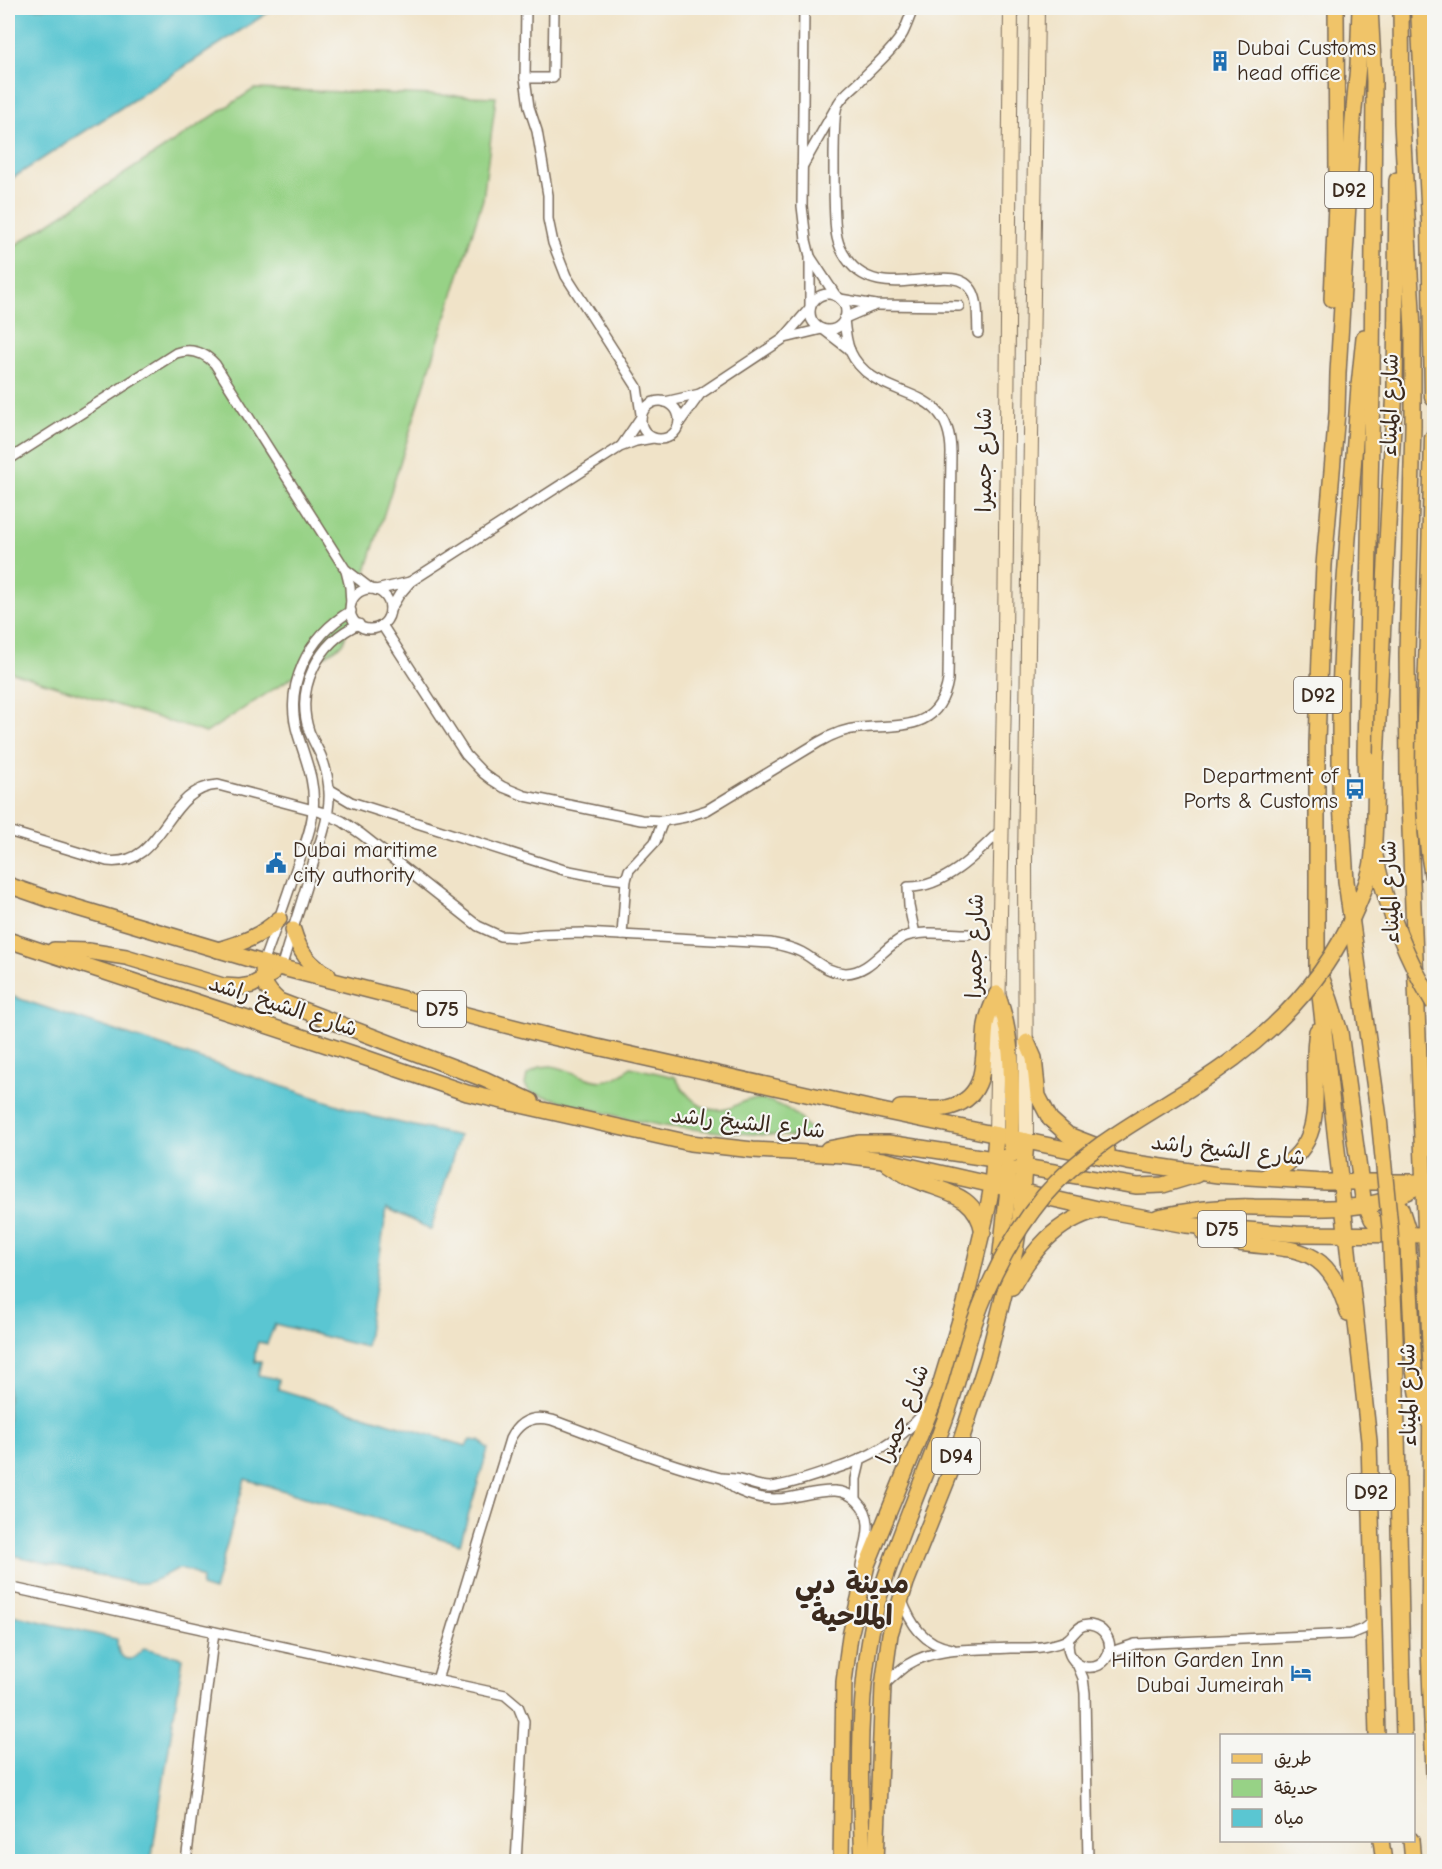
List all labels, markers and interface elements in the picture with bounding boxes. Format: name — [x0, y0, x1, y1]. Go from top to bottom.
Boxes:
place label: Dubai Customs head office — [1237, 35, 1376, 86]
building icon: Dubai Customs head office — [1208, 49, 1232, 73]
road number: D92 — [1325, 172, 1373, 208]
street label: شارع الميناء — [1376, 353, 1406, 457]
street label: شارع جميرا — [971, 408, 999, 512]
road number: D92 — [1294, 677, 1342, 713]
place label: Department of Ports & Customs — [1183, 763, 1340, 814]
bus stop icon: Department of Ports & Customs — [1343, 777, 1367, 801]
place label: Dubai maritime city authority — [293, 837, 437, 888]
street label: شارع الميناء — [1375, 840, 1407, 944]
public building icon: Dubai maritime city authority — [264, 851, 288, 875]
street label: شارع جميرا — [961, 893, 991, 999]
street label: شارع الشيخ راشد — [205, 970, 361, 1044]
road number: D75 — [418, 991, 466, 1027]
street label: شارع الشيخ راشد — [669, 1102, 826, 1146]
street label: شارع الشيخ راشد — [1149, 1129, 1306, 1173]
road number: D75 — [1198, 1211, 1246, 1247]
street label: شارع الميناء — [1394, 1343, 1424, 1447]
street label: شارع جميرا — [871, 1360, 937, 1468]
road number: D94 — [932, 1438, 980, 1474]
road number: D92 — [1347, 1474, 1395, 1510]
district label: مدينة دبي الملاحية — [795, 1568, 909, 1632]
place label: Hilton Garden Inn Dubai Jumeirah — [1111, 1647, 1284, 1698]
hotel icon: Hilton Garden Inn Dubai Jumeirah — [1289, 1661, 1313, 1685]
legend — [1220, 1734, 1415, 1842]
text: طريق — [1274, 1748, 1312, 1769]
text: حديقة — [1274, 1778, 1318, 1799]
text: مياه — [1274, 1808, 1304, 1829]

